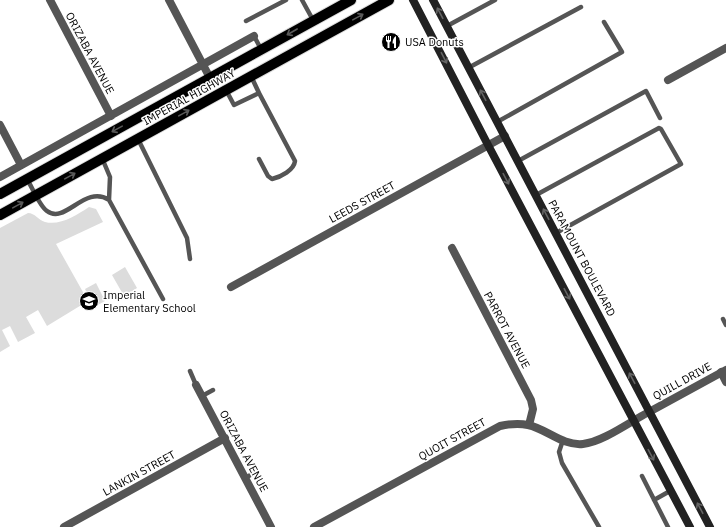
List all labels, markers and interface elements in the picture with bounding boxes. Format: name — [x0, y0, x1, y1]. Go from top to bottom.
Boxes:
one-way arrow — [435, 7, 443, 19]
street label: ORIZABA AVENUE — [63, 10, 117, 96]
one-way arrow — [352, 12, 364, 20]
one-way arrow — [286, 28, 298, 36]
restaurant icon: USA Donuts — [380, 31, 402, 53]
place label: USA Donuts — [405, 35, 464, 49]
one-way arrow — [441, 52, 448, 64]
street label: IMPERIAL HIGHWAY — [140, 66, 238, 128]
one-way arrow — [478, 89, 486, 101]
one-way arrow — [178, 109, 190, 116]
one-way arrow — [111, 126, 123, 133]
one-way arrow — [64, 171, 76, 179]
one-way arrow — [503, 173, 510, 185]
street label: LEEDS STREET — [327, 178, 398, 226]
street label: PARAMOUNT BOULEVARD — [545, 197, 619, 319]
one-way arrow — [12, 200, 24, 208]
one-way arrow — [542, 208, 549, 220]
place label: Imperial Elementary School — [103, 288, 196, 315]
one-way arrow — [563, 288, 571, 300]
street label: PARROT AVENUE — [481, 289, 533, 371]
school or university icon: Imperial Elementary School — [78, 290, 100, 312]
street label: QUILL DRIVE — [650, 359, 714, 403]
one-way arrow — [628, 373, 635, 385]
street label: ORIZABA AVENUE — [217, 408, 271, 494]
street label: QUOIT STREET — [416, 414, 489, 463]
street label: LANKIN STREET — [100, 447, 178, 499]
one-way arrow — [648, 449, 656, 461]
one-way arrow — [696, 502, 703, 514]

